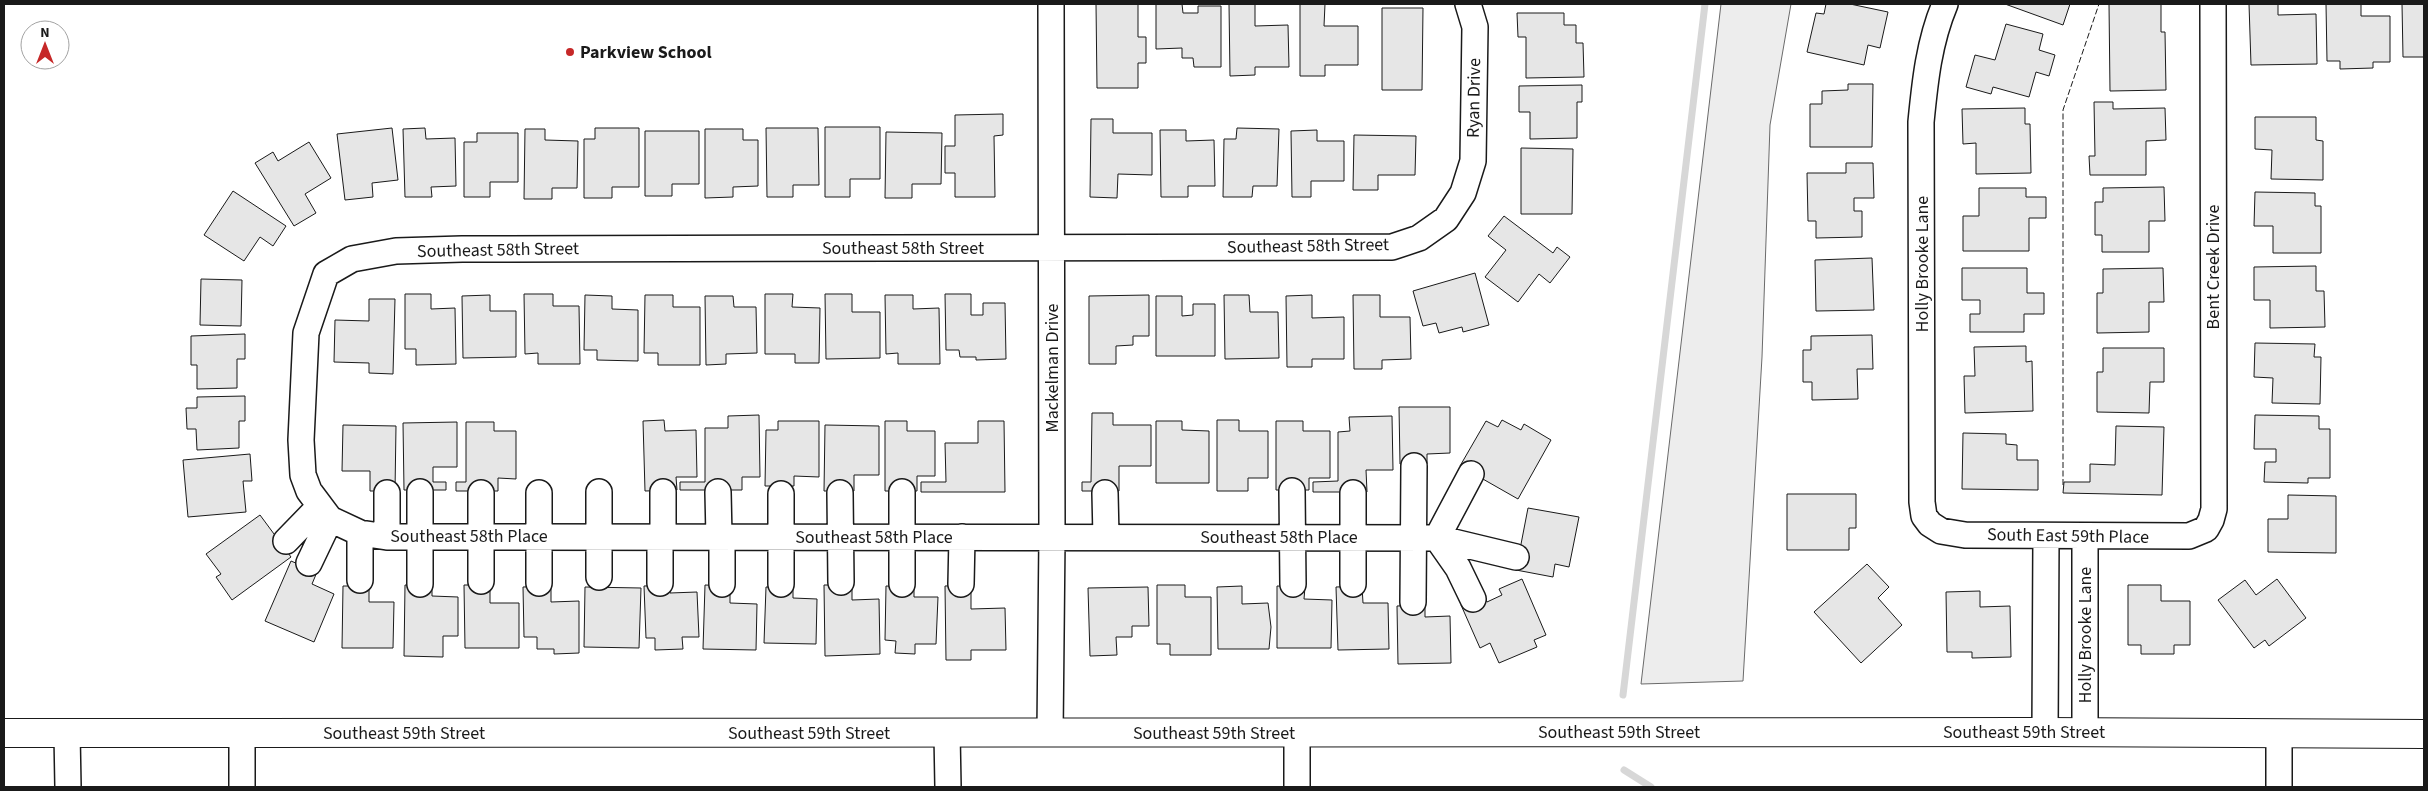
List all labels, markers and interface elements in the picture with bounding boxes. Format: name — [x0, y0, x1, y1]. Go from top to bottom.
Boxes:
north arrow — [20, 20, 70, 70]
text: N — [40, 23, 50, 43]
place label: Parkview School — [580, 40, 712, 65]
marker: Parkview School — [564, 46, 576, 58]
street label: Ryan Drive — [1461, 58, 1487, 138]
street label: Holly Brooke Lane — [1910, 196, 1935, 332]
street label: Bent Creek Drive — [2201, 205, 2226, 329]
street label: Southeast 58th Street — [1227, 232, 1389, 260]
street label: Southeast 58th Street — [417, 236, 579, 264]
street label: Southeast 58th Street — [822, 236, 984, 261]
street label: Mackelman Drive — [1040, 303, 1065, 432]
street label: South East 59th Place — [1987, 522, 2149, 550]
street label: Southeast 58th Place — [390, 524, 548, 549]
street label: Southeast 58th Place — [795, 525, 953, 550]
street label: Southeast 58th Place — [1200, 525, 1358, 550]
street label: Holly Brooke Lane — [2073, 567, 2098, 703]
street label: Southeast 59th Street — [1538, 720, 1700, 745]
street label: Southeast 59th Street — [1943, 720, 2105, 745]
street label: Southeast 59th Street — [323, 721, 485, 746]
street label: Southeast 59th Street — [728, 721, 890, 746]
street label: Southeast 59th Street — [1133, 721, 1295, 746]

